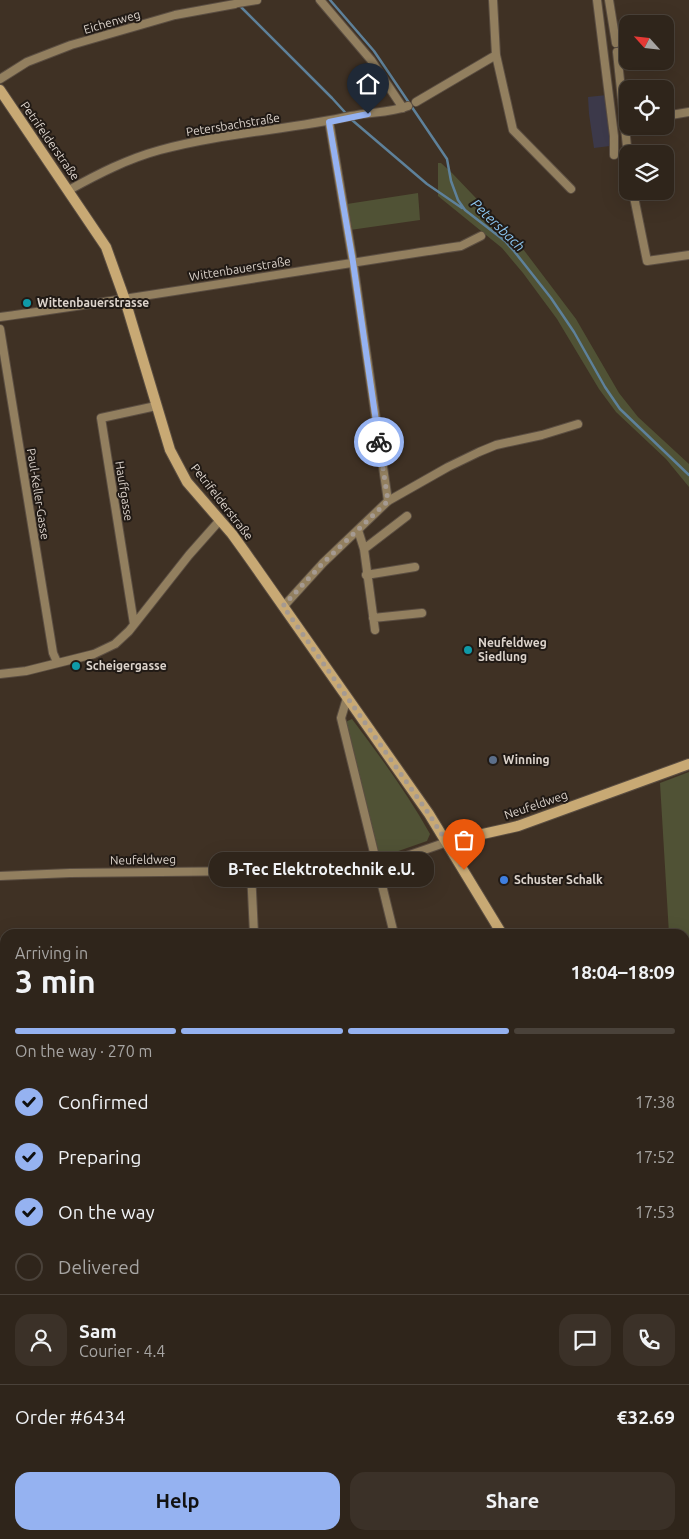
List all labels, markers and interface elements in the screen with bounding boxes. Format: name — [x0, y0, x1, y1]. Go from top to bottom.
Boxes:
street label: Eichenweg — [82, 7, 142, 36]
north arrow — [619, 15, 674, 70]
map controls — [619, 15, 674, 200]
pin — [347, 63, 389, 114]
icon: home — [354, 70, 382, 98]
button: locate — [619, 80, 674, 135]
street label: Petrifelderstraße — [18, 99, 82, 182]
street label: Petersbachstraße — [185, 111, 281, 138]
button: layers — [619, 145, 674, 200]
water label: Petersbach — [468, 195, 528, 255]
street label: Wittenbauerstraße — [188, 254, 292, 283]
place label: Wittenbauerstrasse — [37, 296, 149, 309]
marker: Wittenbauerstrasse — [21, 297, 33, 309]
courier — [354, 417, 404, 467]
icon: bike — [365, 428, 393, 456]
street label: Paul-Keller-Gasse — [25, 447, 52, 541]
street label: Hauffgasse — [113, 460, 136, 522]
street label: Petrifelderstraße — [189, 461, 256, 542]
place label: Neufeldweg Siedlung — [478, 636, 547, 663]
marker: Neufeldweg Siedlung — [462, 644, 474, 656]
place label: Scheigergasse — [86, 659, 167, 672]
marker: Scheigergasse — [70, 660, 82, 672]
place label: Winning — [503, 753, 550, 766]
marker: Winning — [487, 754, 499, 766]
street label: Neufeldweg — [502, 788, 569, 821]
pin — [443, 819, 485, 870]
icon: bag — [450, 826, 478, 854]
street label: Neufeldweg — [110, 852, 176, 867]
callout: B-Tec Elektrotechnik e.U. — [209, 852, 434, 888]
text: B-Tec Elektrotechnik e.U. — [228, 860, 415, 878]
place label: Schuster Schalk — [514, 873, 603, 886]
marker: Schuster Schalk — [498, 874, 510, 886]
text: Arriving in — [15, 944, 88, 962]
text: 18:04–18:09 — [570, 961, 675, 983]
text: 3 min — [15, 963, 96, 999]
text: On the way · 270 m — [15, 1042, 152, 1060]
icon: check — [15, 1088, 43, 1116]
text: Confirmed — [58, 1091, 149, 1113]
text: 17:38 — [635, 1093, 675, 1111]
icon: check — [15, 1143, 43, 1171]
text: Preparing — [58, 1146, 142, 1168]
text: 17:52 — [635, 1148, 675, 1166]
icon: check — [15, 1198, 43, 1226]
text: On the way — [58, 1201, 155, 1223]
text: 17:53 — [635, 1203, 675, 1221]
text: Delivered — [58, 1256, 140, 1278]
button: person — [15, 1314, 67, 1366]
button: chat — [559, 1314, 611, 1366]
button: phone — [623, 1314, 675, 1366]
text: Sam — [79, 1320, 117, 1342]
text: Courier · 4.4 — [79, 1342, 165, 1360]
text: Order #6434 — [15, 1406, 125, 1428]
text: €32.69 — [617, 1406, 675, 1428]
button: Help — [15, 1472, 340, 1530]
button: Share — [350, 1472, 675, 1530]

